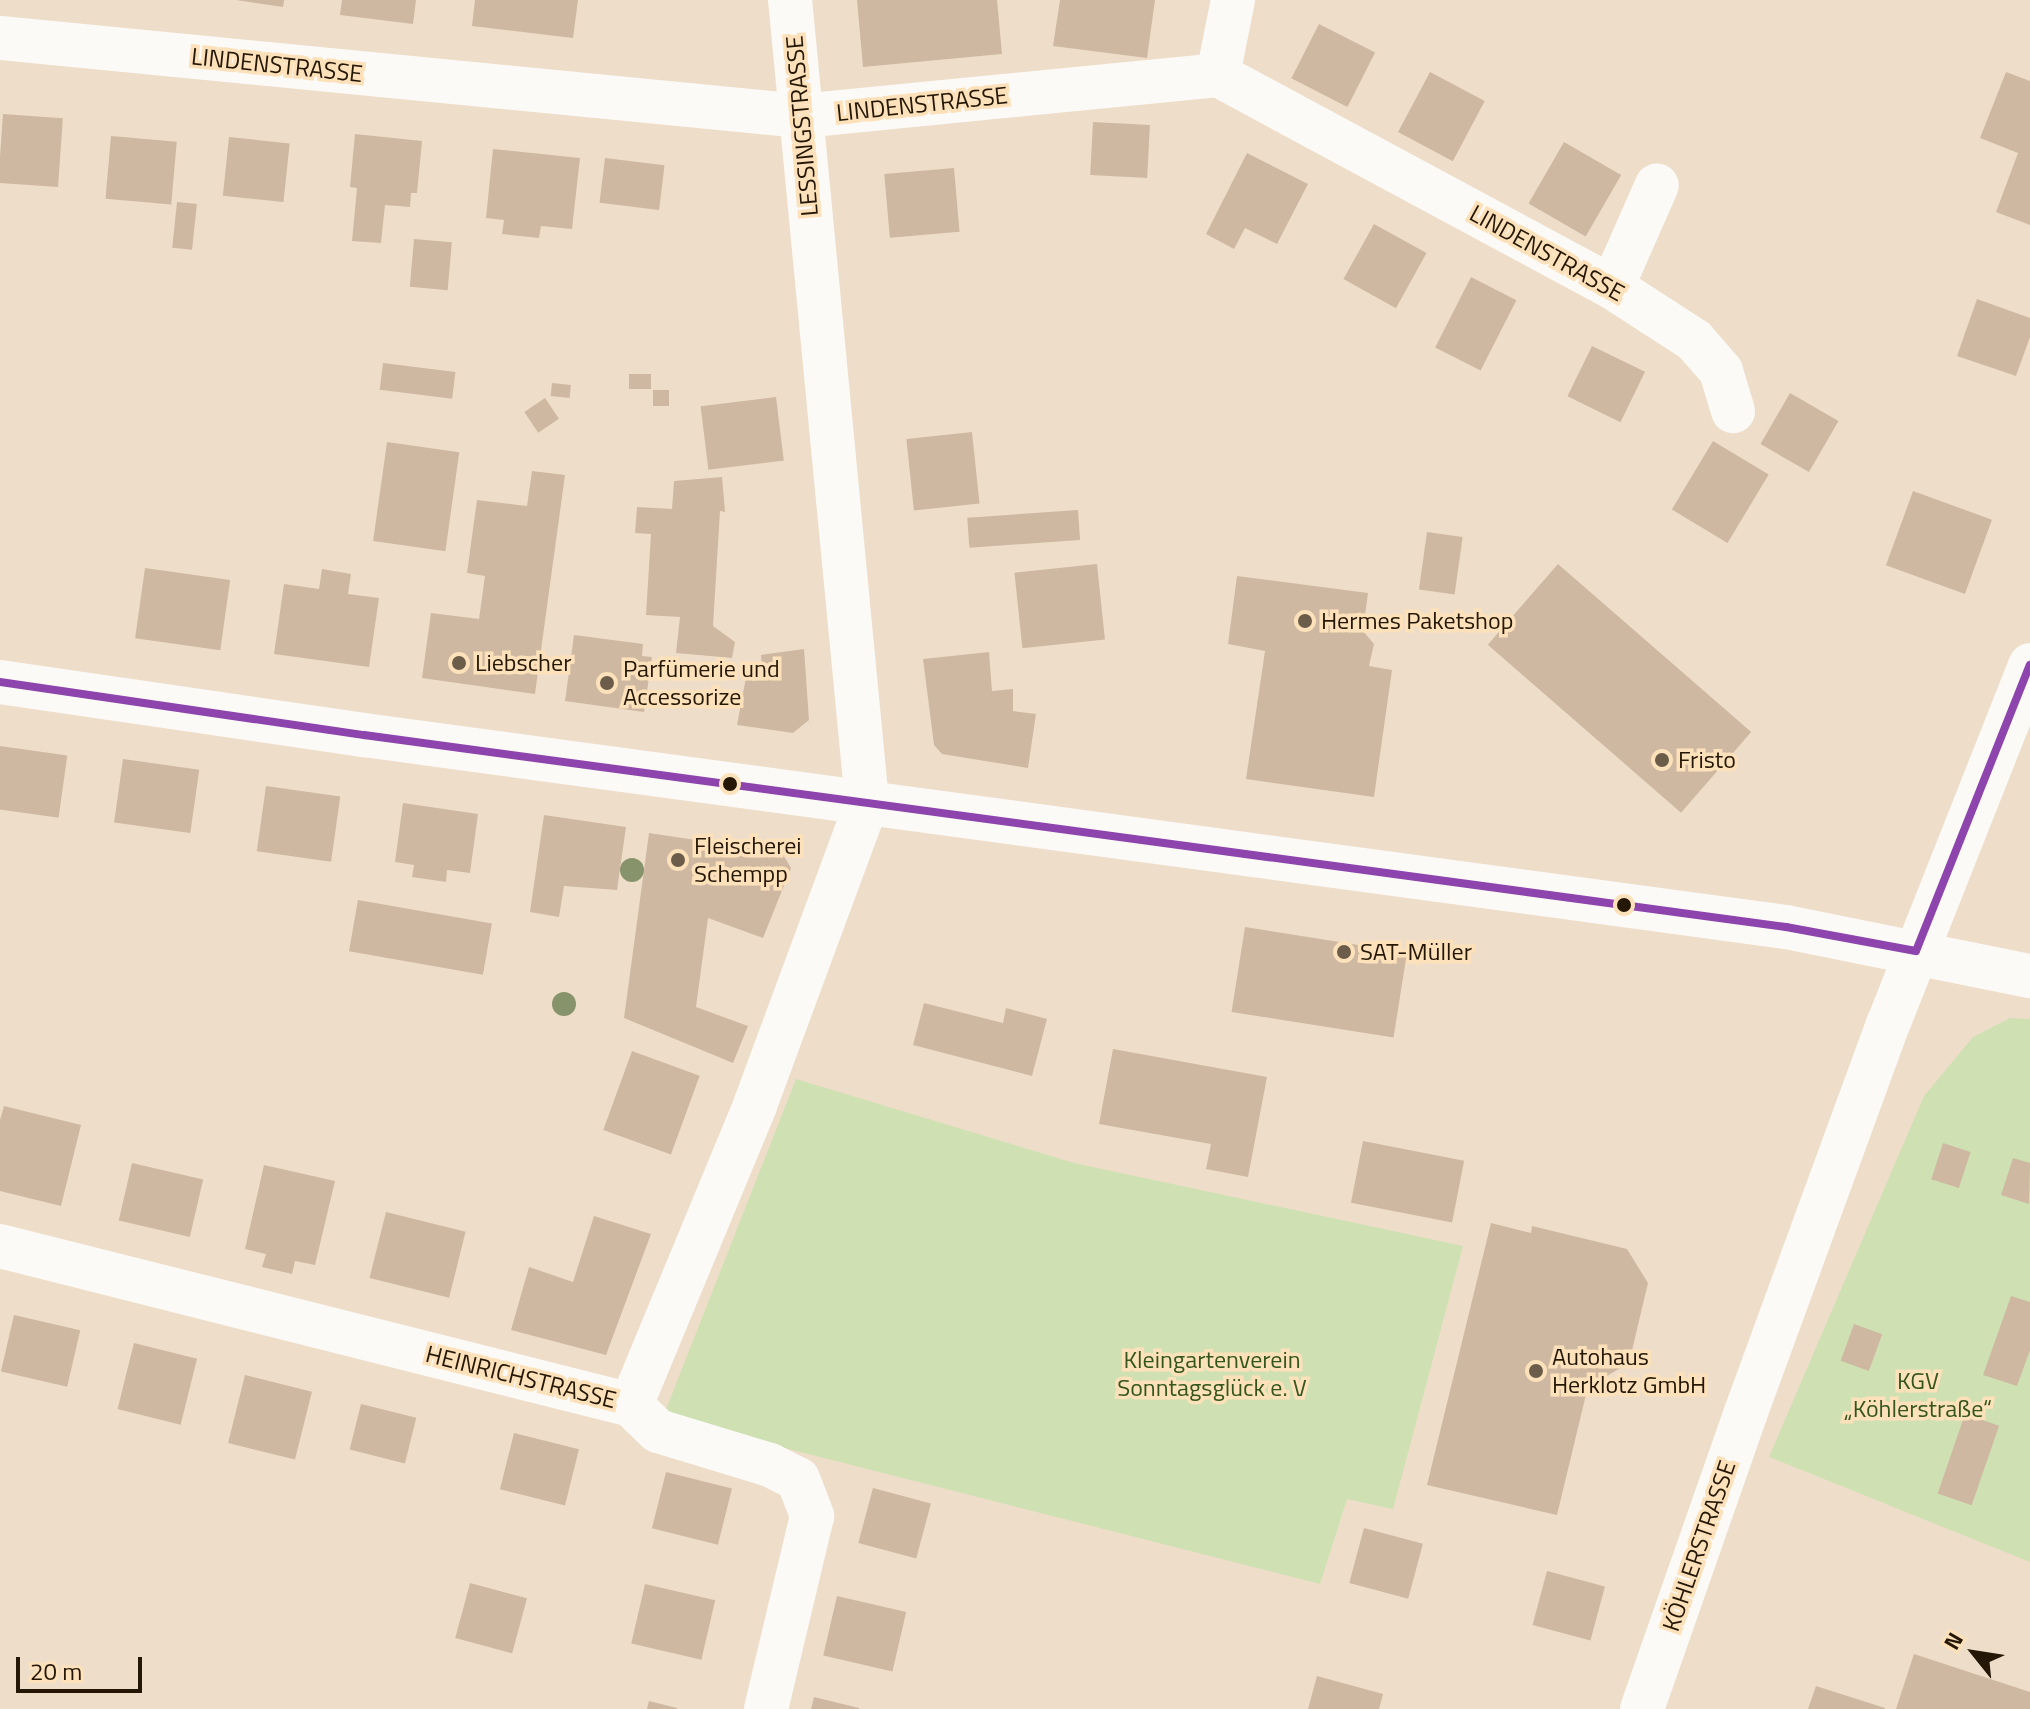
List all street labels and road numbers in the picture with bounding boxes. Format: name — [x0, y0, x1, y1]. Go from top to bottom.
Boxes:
street label: LESSINGSTRASSE — [780, 34, 824, 218]
street label: LINDENSTRASSE — [190, 42, 364, 88]
street label: LINDENSTRASSE — [835, 81, 1009, 127]
street label: LINDENSTRASSE — [1465, 199, 1629, 307]
street label: HEINRICHSTRASSE — [423, 1339, 619, 1415]
street label: KÖHLERSTRASSE — [1656, 1457, 1742, 1635]

